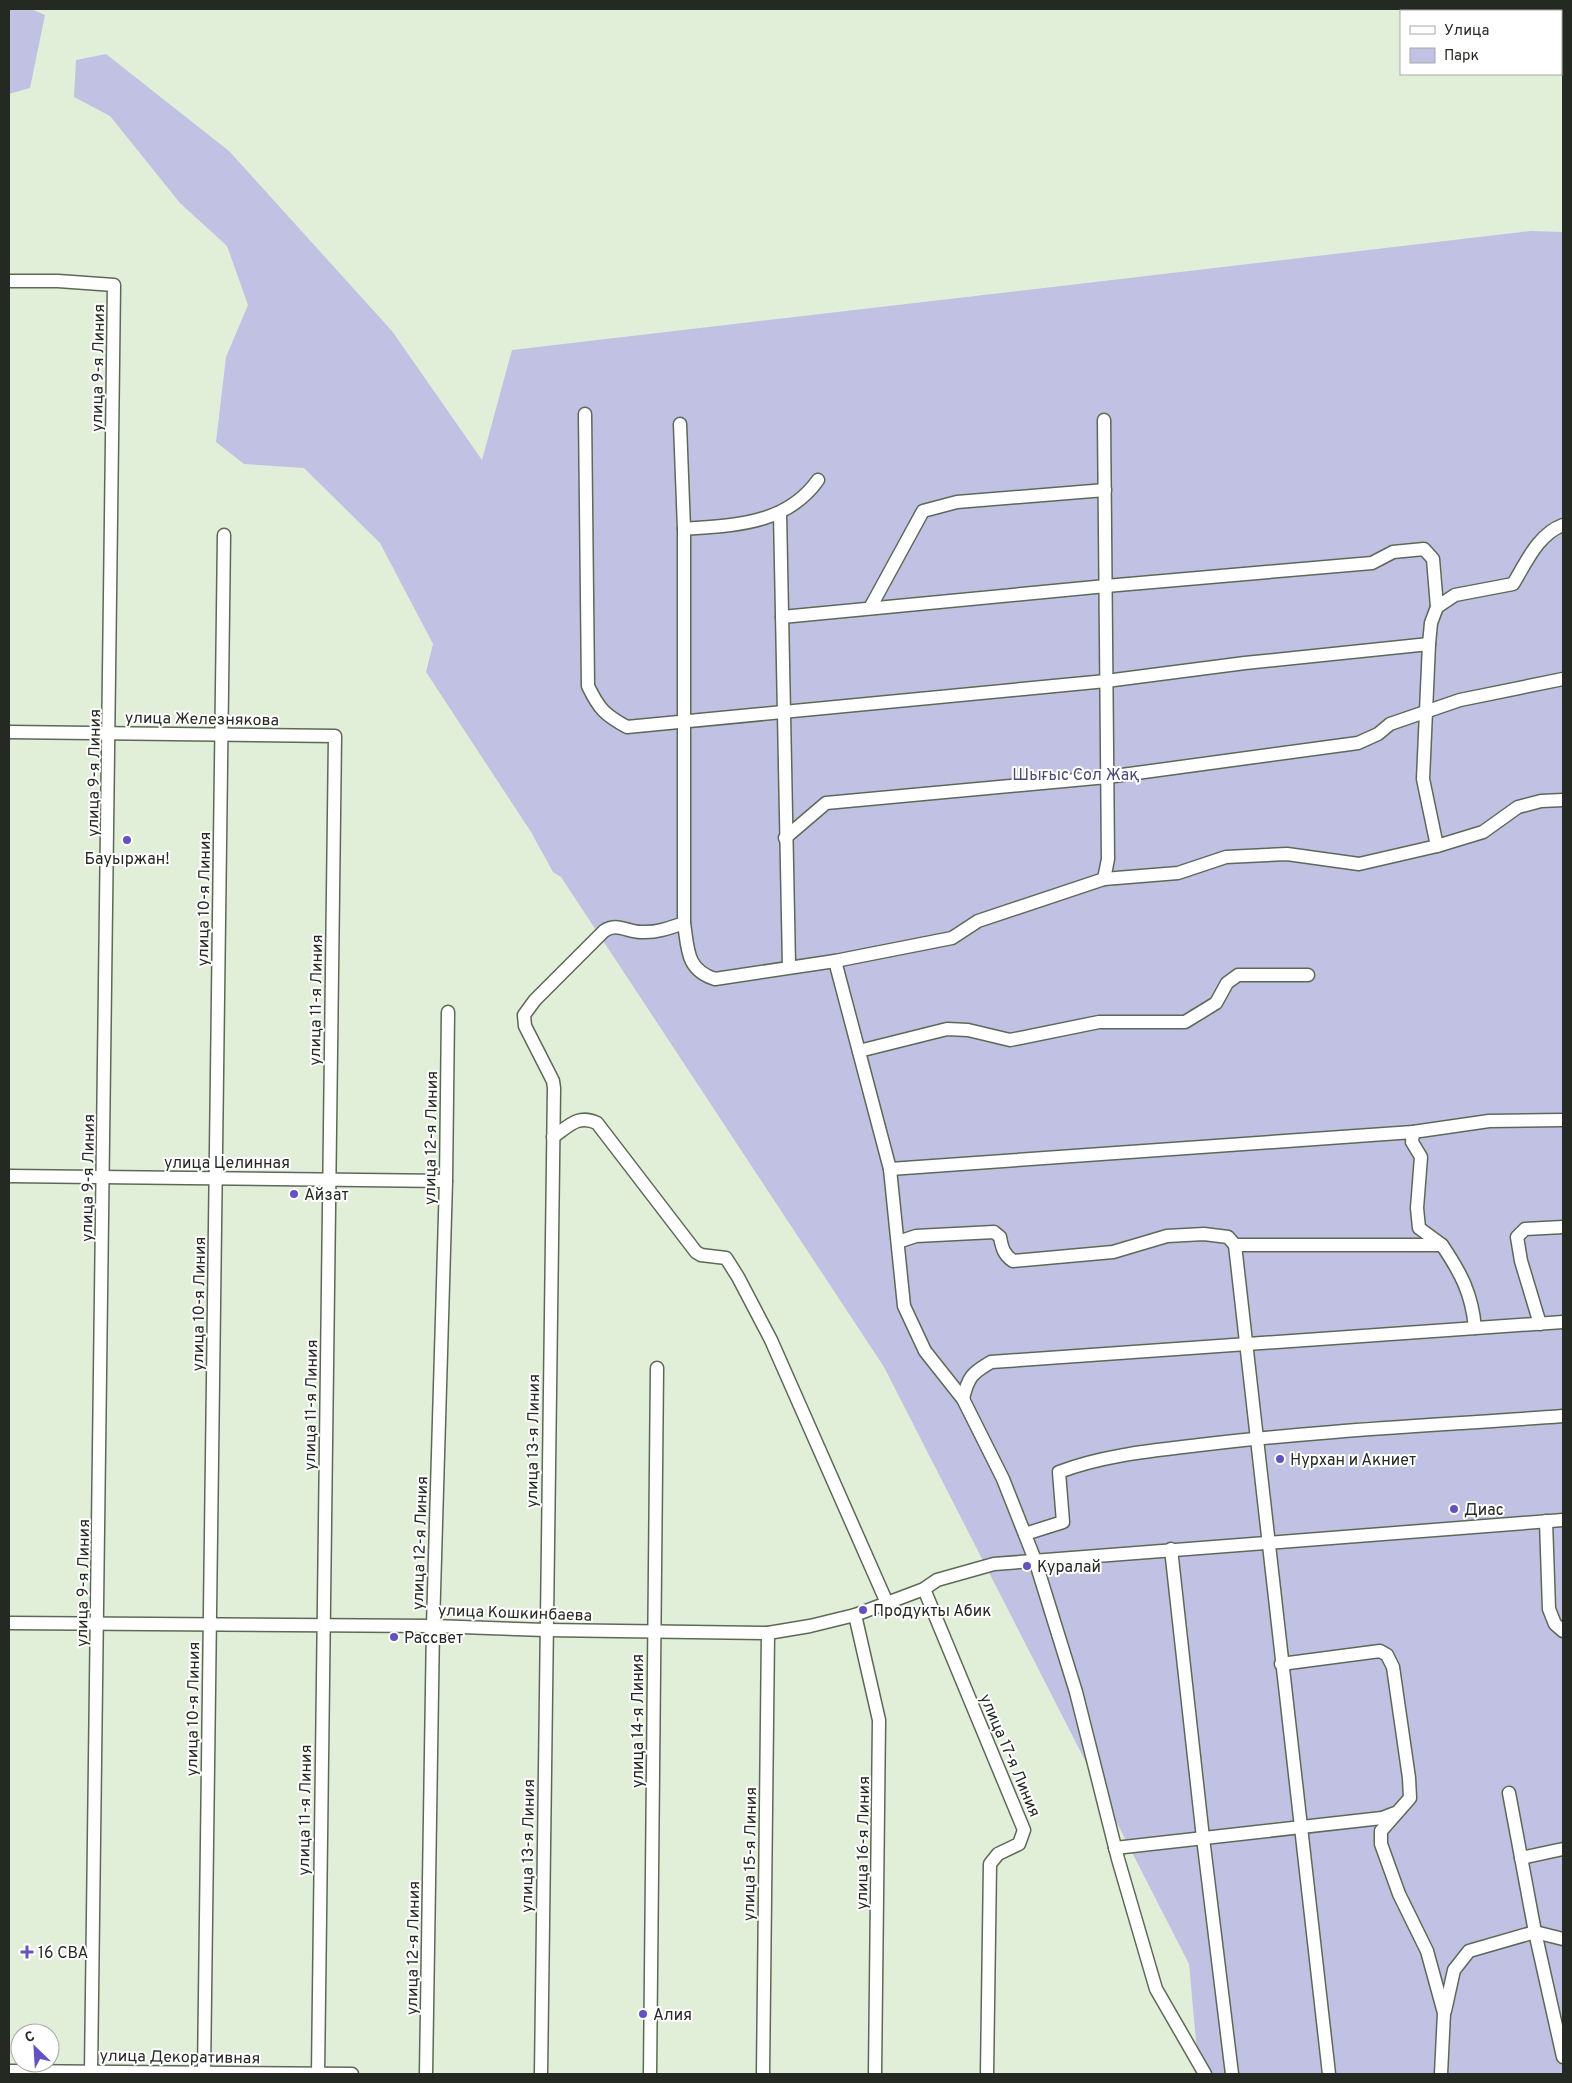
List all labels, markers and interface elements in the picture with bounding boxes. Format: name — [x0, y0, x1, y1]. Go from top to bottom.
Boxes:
legend — [1400, 10, 1562, 75]
text: Улица — [1444, 22, 1489, 41]
text: Парк — [1444, 47, 1479, 66]
street label: улица 9-я Линия — [88, 304, 110, 432]
street label: улица 9-я Линия — [84, 709, 106, 837]
street label: улица Железнякова — [125, 709, 279, 731]
park label: Шығыс Сол Жақ — [1012, 766, 1140, 786]
street label: улица 10-я Линия — [194, 832, 216, 967]
marker: Бауыржан! — [121, 834, 133, 846]
place label: Бауыржан! — [84, 850, 170, 870]
street label: улица 11-я Линия — [306, 934, 328, 1066]
street label: улица 12-я Линия — [421, 1071, 443, 1205]
street label: улица 9-я Линия — [78, 1114, 100, 1242]
street label: улица Целинная — [164, 1154, 290, 1174]
place label: Айзат — [304, 1186, 349, 1206]
marker: Айзат — [288, 1188, 300, 1200]
street label: улица 10-я Линия — [189, 1237, 211, 1372]
street label: улица 11-я Линия — [301, 1339, 323, 1471]
street label: улица 13-я Линия — [523, 1374, 545, 1508]
place label: Нурхан и Акниет — [1290, 1451, 1416, 1471]
marker: Нурхан и Акниет — [1274, 1453, 1286, 1465]
street label: улица 12-я Линия — [409, 1476, 433, 1610]
place label: Диас — [1464, 1501, 1504, 1521]
marker: Диас — [1448, 1503, 1460, 1515]
street label: улица 9-я Линия — [73, 1519, 95, 1647]
place label: Куралай — [1037, 1558, 1101, 1578]
marker: Куралай — [1021, 1560, 1033, 1572]
street label: улица Кошкинбаева — [438, 1601, 592, 1627]
place label: Продукты Абик — [873, 1602, 991, 1622]
marker: Продукты Абик — [857, 1604, 869, 1616]
place label: Рассвет — [404, 1629, 463, 1649]
marker: Рассвет — [388, 1631, 400, 1643]
street label: улица 10-я Линия — [183, 1642, 205, 1777]
street label: улица 14-я Линия — [629, 1654, 649, 1788]
street label: улица 17-я Линия — [974, 1691, 1044, 1820]
street label: улица 11-я Линия — [295, 1744, 317, 1876]
street label: улица 16-я Линия — [853, 1776, 875, 1910]
street label: улица 13-я Линия — [518, 1779, 540, 1913]
street label: улица 15-я Линия — [740, 1787, 762, 1921]
street label: улица 12-я Линия — [403, 1881, 425, 2015]
place label: 16 СВА — [38, 1944, 89, 1964]
marker: 16 СВА — [20, 1945, 34, 1959]
place label: Алия — [653, 2006, 692, 2026]
marker: Алия — [637, 2008, 649, 2020]
north arrow — [10, 2023, 60, 2073]
text: С — [22, 2028, 38, 2047]
street label: улица Декоративная — [99, 2047, 260, 2069]

